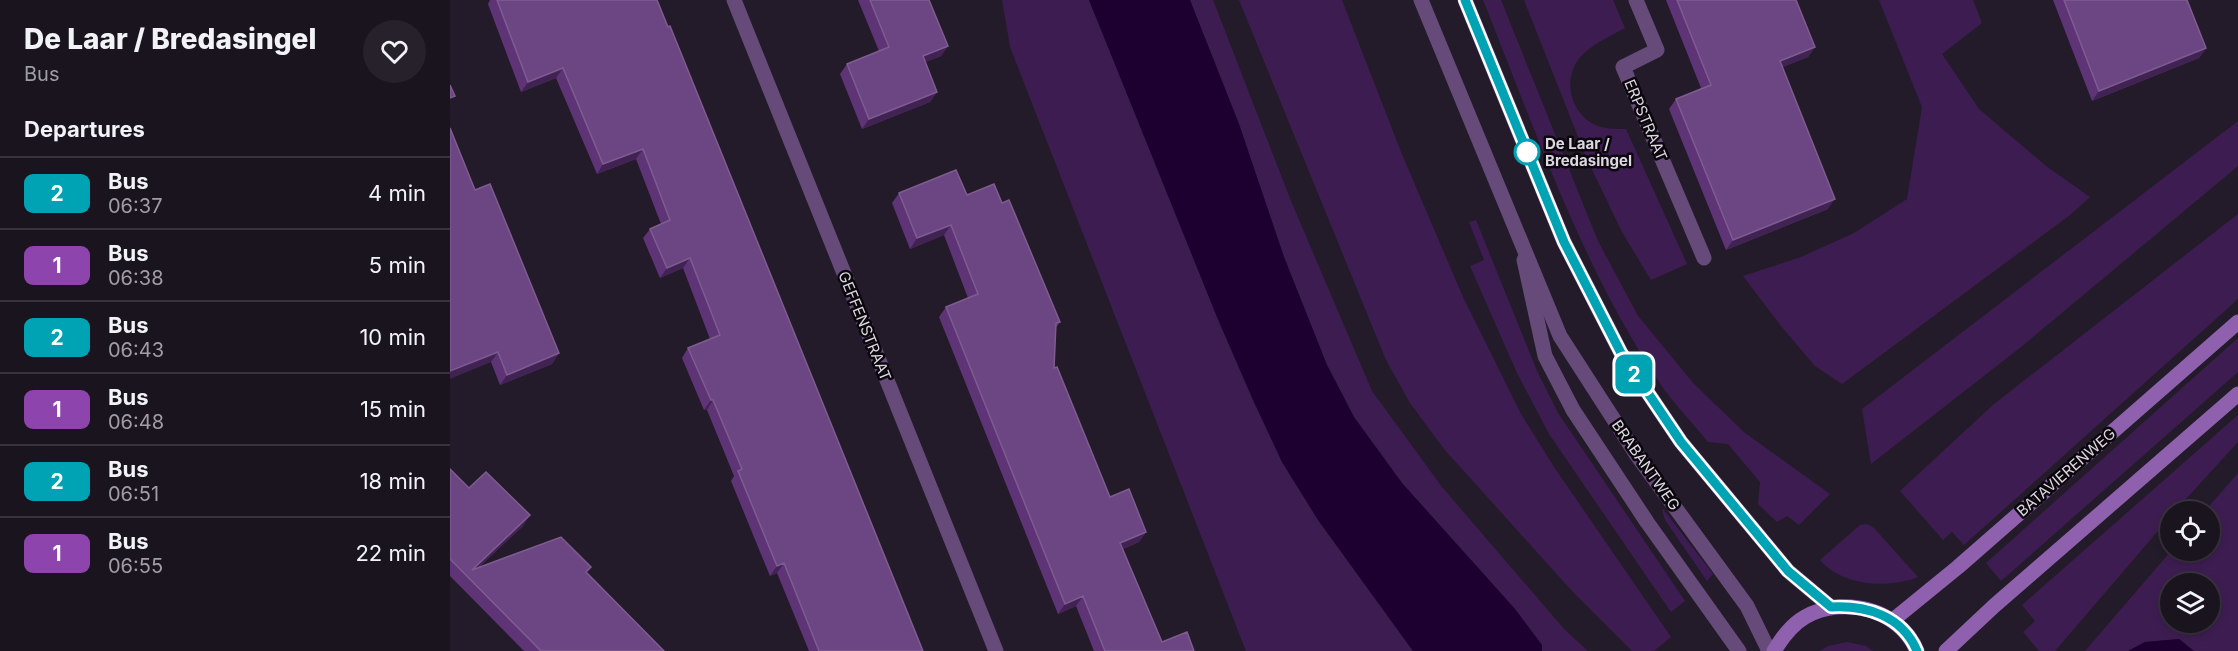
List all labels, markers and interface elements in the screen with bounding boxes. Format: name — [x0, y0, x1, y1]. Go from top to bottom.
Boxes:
button: heart — [363, 20, 426, 83]
text: De Laar / Bredasingel — [24, 22, 316, 56]
text: Bus — [24, 62, 59, 86]
street label: ERPSTRAAT — [1620, 76, 1672, 164]
text: Departures — [24, 116, 145, 142]
place label: De Laar / Bredasingel — [1545, 134, 1632, 170]
marker: De Laar / Bredasingel — [1514, 139, 1540, 165]
text: Bus — [108, 168, 149, 194]
text: 4 min — [368, 180, 426, 206]
text: 2 — [50, 181, 64, 206]
text: 06:37 — [108, 194, 162, 218]
text: Bus — [108, 240, 149, 266]
text: 5 min — [369, 252, 426, 278]
text: 1 — [52, 253, 62, 278]
text: 06:38 — [108, 266, 164, 290]
street label: GEFFENSTRAAT — [834, 268, 896, 384]
text: Bus — [108, 312, 149, 338]
text: 10 min — [359, 324, 426, 350]
text: 2 — [50, 325, 64, 350]
text: 06:43 — [108, 338, 164, 362]
line badge: 2 — [1614, 354, 1654, 394]
text: 2 — [1627, 362, 1641, 387]
text: Bus — [108, 384, 149, 410]
text: 15 min — [360, 396, 426, 422]
text: 1 — [52, 397, 62, 422]
text: 06:48 — [108, 410, 164, 434]
street label: BRABANTWEG — [1608, 416, 1684, 514]
street label: BATAVIERENWEG — [2013, 424, 2119, 520]
text: Bus — [108, 456, 149, 482]
text: 18 min — [360, 468, 426, 494]
text: 2 — [50, 469, 64, 494]
text: 06:51 — [108, 482, 159, 506]
map controls — [2160, 501, 2220, 633]
button: locate — [2160, 501, 2220, 561]
text: Bus — [108, 528, 149, 554]
text: 22 min — [355, 540, 426, 566]
text: 1 — [52, 541, 62, 566]
text: 06:55 — [108, 554, 163, 578]
button: layers — [2160, 573, 2220, 633]

